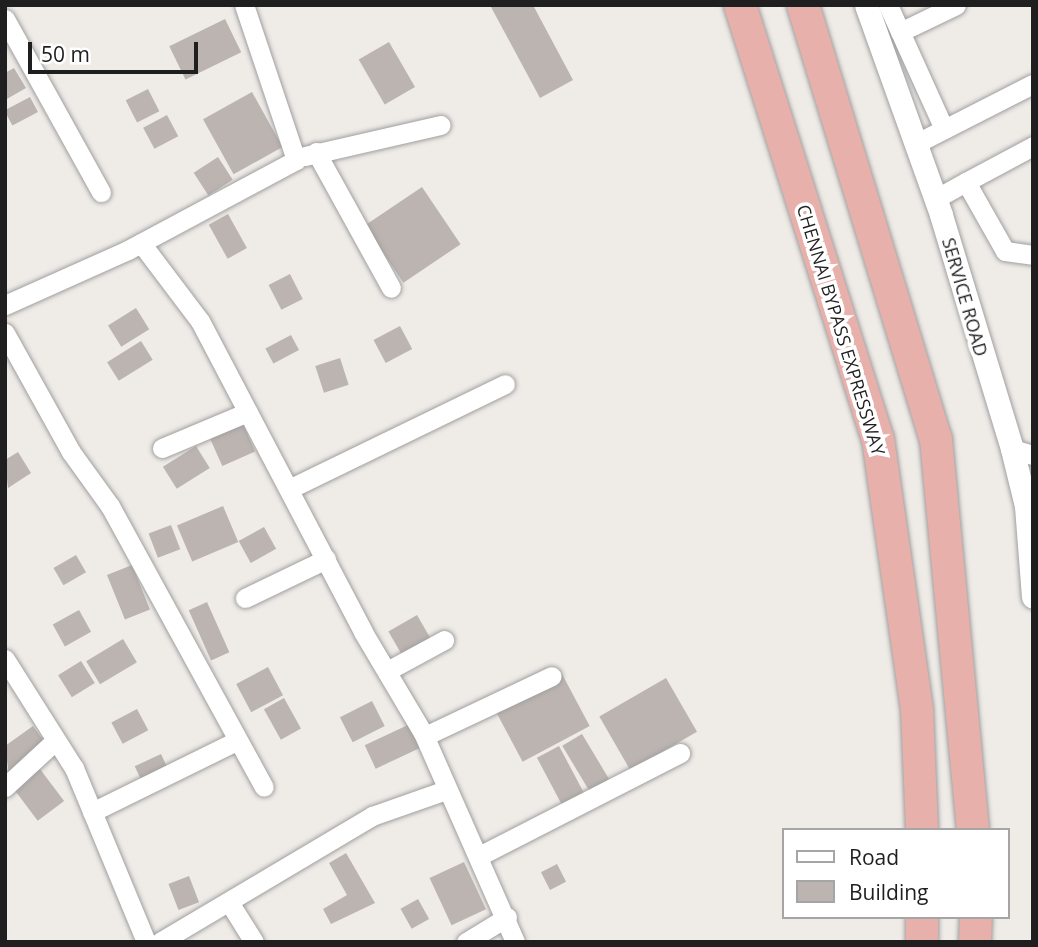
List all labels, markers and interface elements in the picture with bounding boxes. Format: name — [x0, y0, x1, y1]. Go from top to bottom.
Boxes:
scale bar — [32, 28, 201, 72]
text: 50 m — [41, 40, 90, 68]
street label: CHENNAI BYPASS EXPRESSWAY — [792, 202, 890, 458]
street label: SERVICE ROAD — [938, 235, 992, 359]
legend — [782, 828, 1010, 919]
text: Road — [849, 843, 899, 871]
text: Building — [849, 878, 928, 906]

